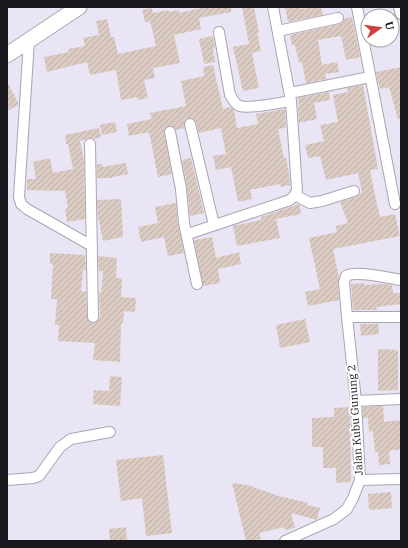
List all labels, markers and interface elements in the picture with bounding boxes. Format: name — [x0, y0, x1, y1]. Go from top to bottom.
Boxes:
north arrow — [360, 8, 400, 48]
text: U — [382, 20, 398, 32]
street label: Jalan Kubu Gunung 2 — [344, 364, 366, 476]

